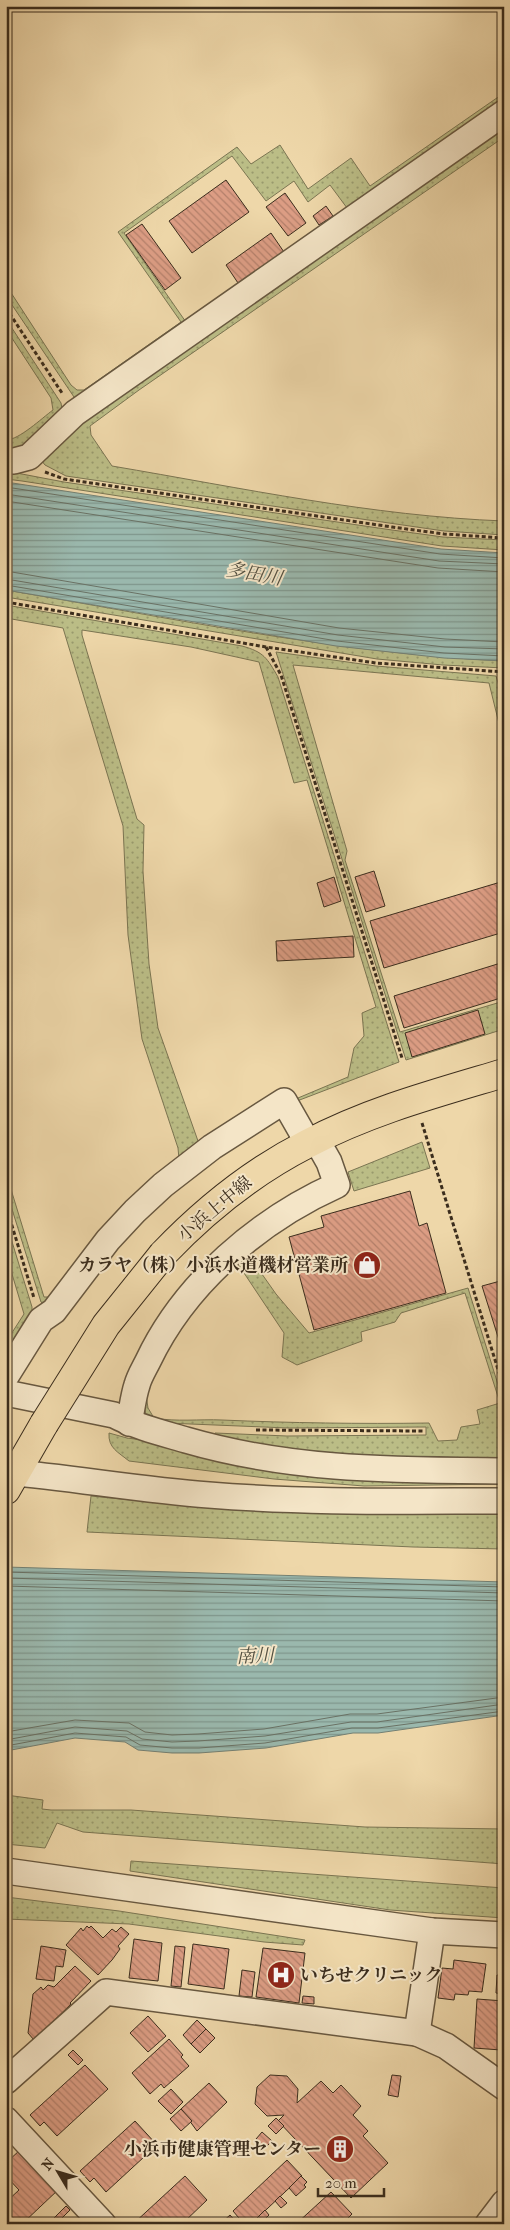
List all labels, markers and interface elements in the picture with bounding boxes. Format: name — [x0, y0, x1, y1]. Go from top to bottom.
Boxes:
water label: 多田川 — [224, 558, 286, 590]
street label: 小浜上中線 — [174, 1172, 256, 1246]
shop icon: カラヤ（株）小浜水道機材営業所 — [352, 1250, 382, 1280]
place label: カラヤ（株）小浜水道機材営業所 — [78, 1255, 348, 1276]
water label: 南川 — [236, 1644, 276, 1668]
hospital icon: いちせクリニック — [266, 1960, 296, 1990]
place label: いちせクリニック — [300, 1965, 442, 1986]
building icon: 小浜市健康管理センター — [325, 2134, 355, 2164]
place label: 小浜市健康管理センター — [124, 2139, 321, 2160]
north arrow — [32, 2148, 82, 2198]
text: N — [38, 2155, 58, 2174]
scale bar — [318, 2165, 384, 2197]
text: 20 m — [325, 2174, 357, 2192]

